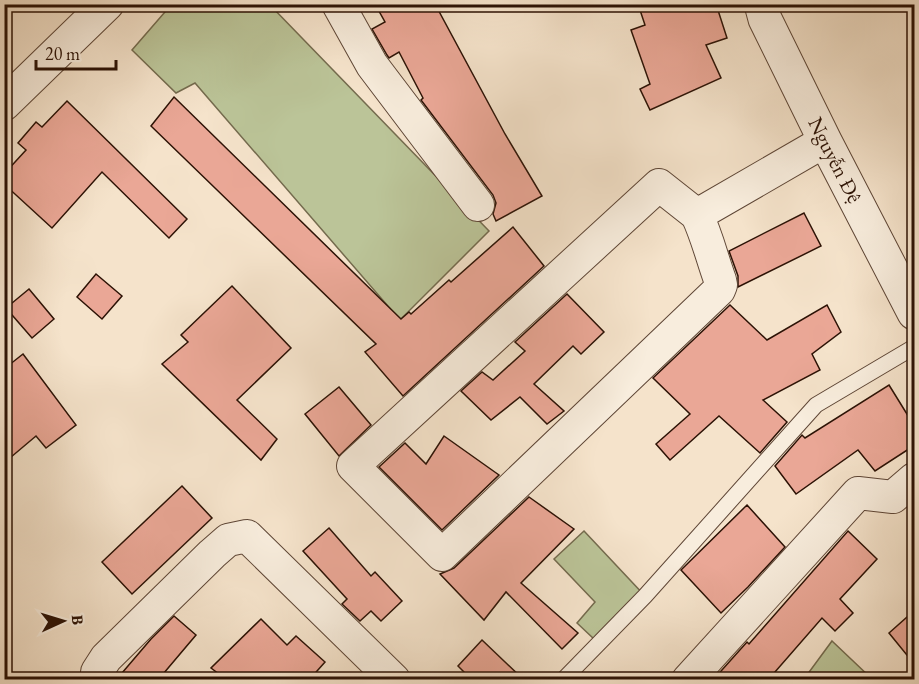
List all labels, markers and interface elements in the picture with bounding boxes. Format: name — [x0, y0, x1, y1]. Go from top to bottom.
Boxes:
scale bar — [36, 33, 116, 71]
text: 20 m — [45, 42, 80, 65]
street label: Nguyễn Đệ — [802, 112, 869, 207]
north arrow — [33, 591, 93, 651]
text: B — [67, 614, 88, 626]

